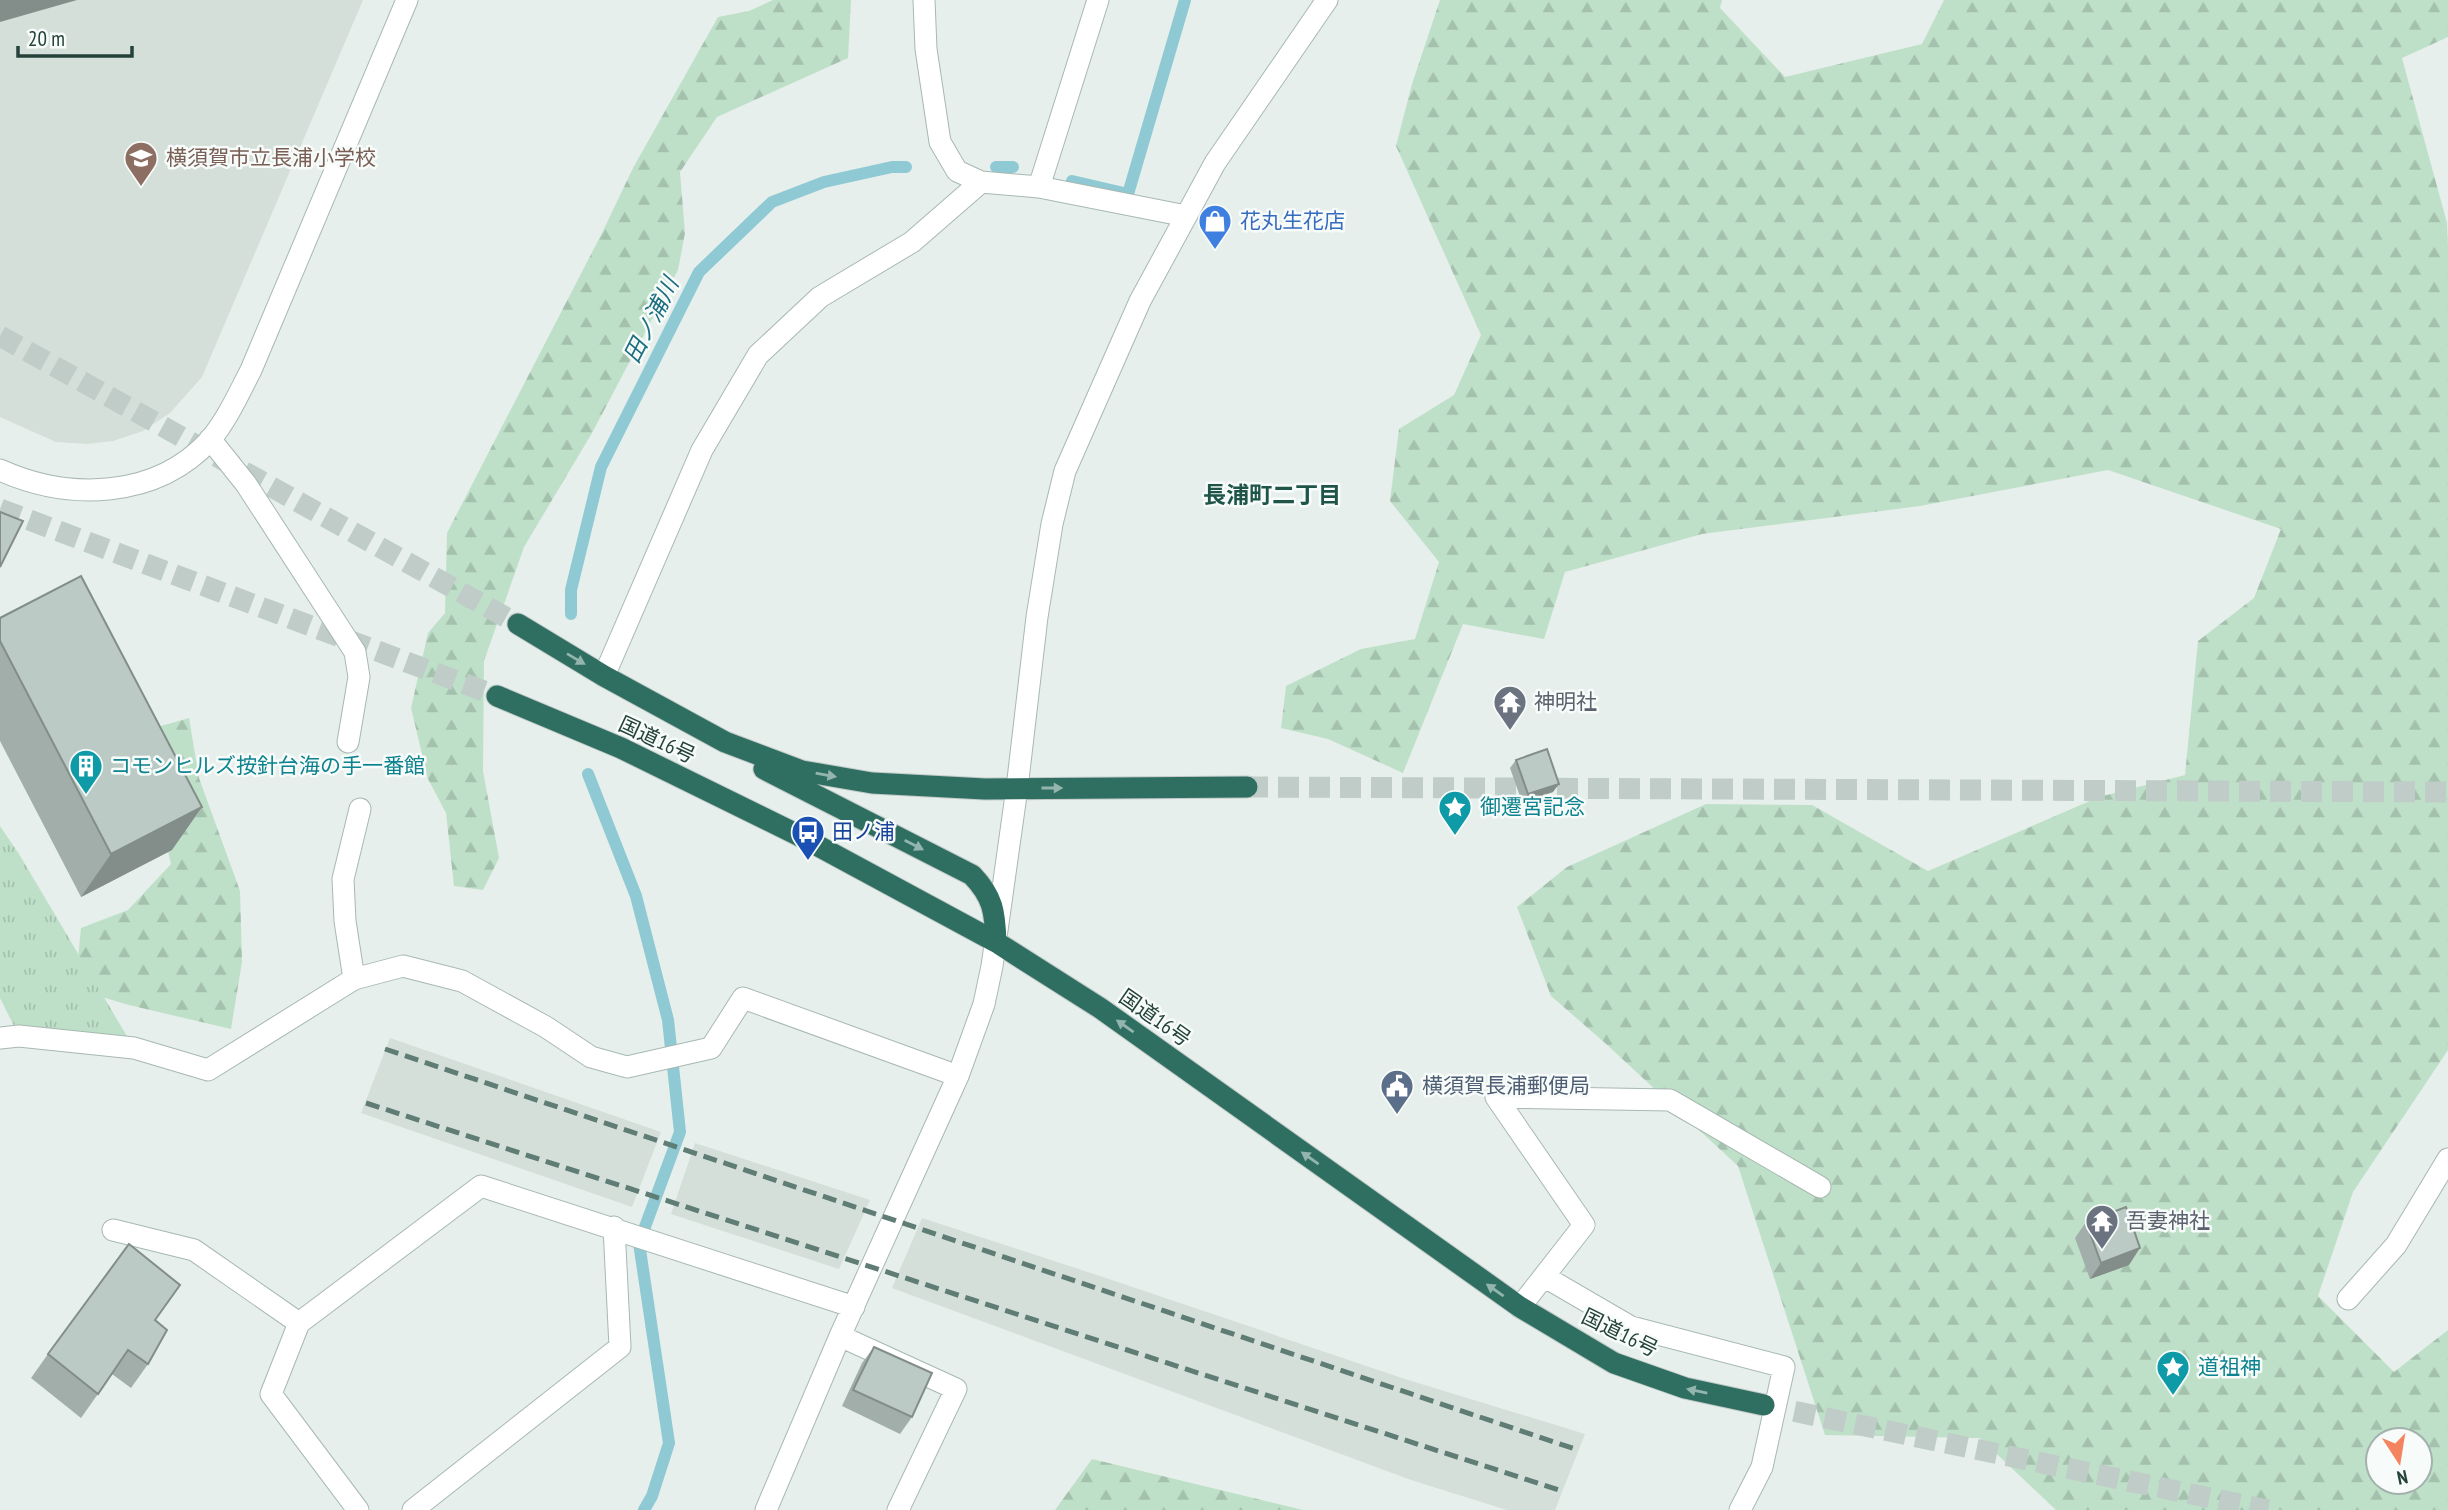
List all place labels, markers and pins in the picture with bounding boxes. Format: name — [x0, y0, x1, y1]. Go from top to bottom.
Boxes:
school or university icon: 横須賀市立長浦小学校 — [122, 139, 160, 188]
place label: 横須賀市立長浦小学校 — [166, 144, 376, 171]
shop icon: 花丸生花店 — [1196, 202, 1234, 251]
place label: 花丸生花店 — [1240, 207, 1345, 234]
temple icon: 神明社 — [1491, 683, 1529, 732]
place label: 神明社 — [1534, 688, 1597, 715]
building icon: コモンヒルズ按針台海の手一番館 — [67, 747, 105, 796]
place label: コモンヒルズ按針台海の手一番館 — [110, 752, 425, 779]
place icon: 御遷宮記念 — [1436, 788, 1474, 837]
place label: 御遷宮記念 — [1480, 793, 1585, 820]
bus stop icon: 田ノ浦 — [789, 813, 827, 862]
place label: 田ノ浦 — [832, 818, 895, 845]
public building icon: 横須賀長浦郵便局 — [1378, 1067, 1416, 1116]
place label: 横須賀長浦郵便局 — [1422, 1072, 1590, 1099]
temple icon: 吾妻神社 — [2083, 1202, 2121, 1251]
place label: 吾妻神社 — [2126, 1207, 2210, 1234]
place icon: 道祖神 — [2154, 1348, 2192, 1397]
place label: 道祖神 — [2198, 1353, 2261, 1380]

